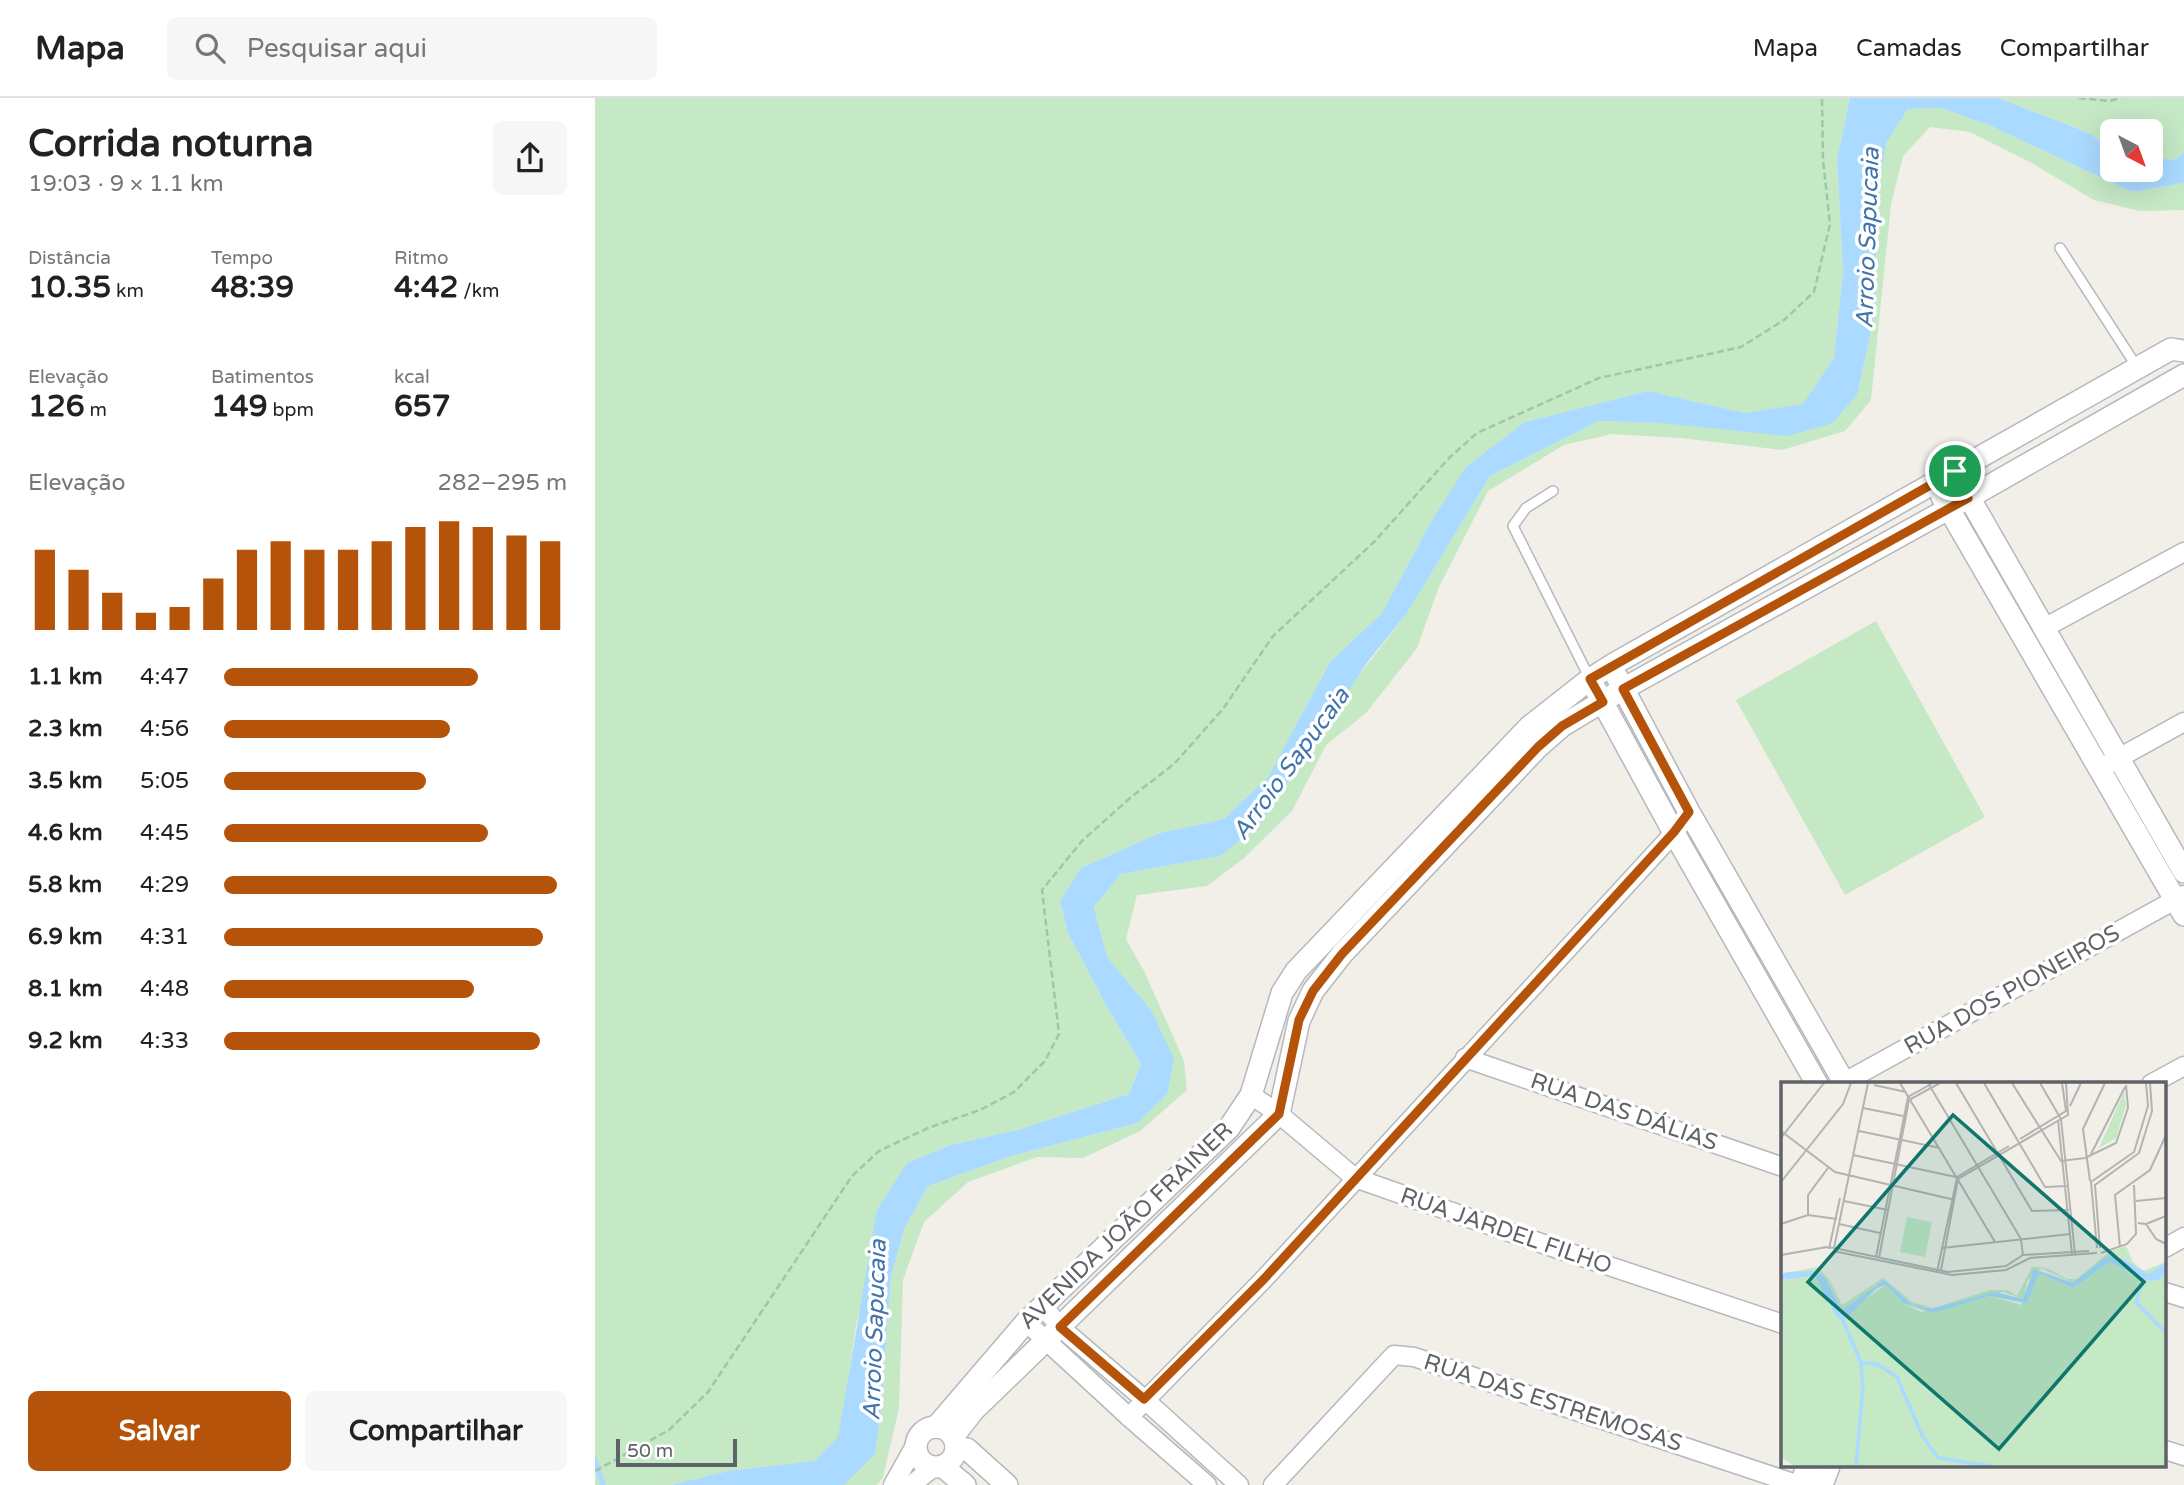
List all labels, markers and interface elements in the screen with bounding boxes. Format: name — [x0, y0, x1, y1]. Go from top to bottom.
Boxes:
search box — [167, 17, 657, 80]
text: Mapa — [35, 29, 125, 68]
icon: search — [191, 29, 229, 67]
text: Pesquisar aqui — [247, 33, 427, 64]
text: Mapa — [1753, 34, 1818, 63]
text: Camadas — [1856, 34, 1962, 63]
text: Compartilhar — [2000, 34, 2149, 63]
north arrow — [2100, 119, 2163, 182]
map controls — [2100, 119, 2163, 182]
text: Corrida noturna — [28, 121, 314, 167]
button: share — [493, 121, 567, 195]
water label: Arroio Sapucaia — [1850, 147, 1886, 329]
text: 19:03 · 9 × 1.1 km — [28, 170, 224, 198]
text: Distância — [28, 247, 111, 269]
text: Tempo — [211, 247, 273, 269]
text: Ritmo — [394, 247, 449, 269]
text: 10.35 — [28, 269, 111, 306]
text: 48:39 — [211, 269, 294, 306]
text: 4:42 — [394, 269, 458, 306]
text: km — [111, 280, 144, 302]
text: /km — [458, 280, 499, 302]
text: Elevação — [28, 366, 109, 388]
text: Batimentos — [211, 366, 314, 388]
text: kcal — [394, 366, 430, 388]
text: 126 — [28, 388, 85, 425]
text: 149 — [211, 388, 268, 425]
text: 657 — [394, 388, 451, 425]
text: m — [85, 399, 107, 421]
text: bpm — [268, 399, 314, 421]
pin — [1925, 441, 1985, 501]
icon: arrive — [1936, 452, 1974, 490]
text: Elevação — [28, 469, 125, 497]
text: 282–295 m — [438, 469, 567, 497]
text: 1.1 km — [28, 663, 103, 691]
text: 4:47 — [140, 663, 189, 691]
water label: Arroio Sapucaia — [1226, 682, 1356, 846]
text: 2.3 km — [28, 715, 103, 743]
text: 4:56 — [140, 715, 189, 743]
text: 3.5 km — [28, 767, 103, 795]
text: 5:05 — [140, 767, 189, 795]
text: 4.6 km — [28, 819, 103, 847]
text: 4:45 — [140, 819, 189, 847]
text: 5.8 km — [28, 871, 102, 899]
text: 4:29 — [140, 871, 189, 899]
street label: RUA DOS PIONEIROS — [1899, 919, 2125, 1061]
text: 6.9 km — [28, 923, 103, 951]
text: 4:31 — [140, 923, 189, 951]
text: 8.1 km — [28, 975, 103, 1003]
text: 4:48 — [140, 975, 189, 1003]
text: 9.2 km — [28, 1027, 103, 1055]
text: 4:33 — [140, 1027, 189, 1055]
street label: RUA DAS DÁLIAS — [1527, 1067, 1721, 1157]
inset map — [1781, 1082, 2167, 1468]
street label: AVENIDA JOÃO FRAINER — [1013, 1117, 1239, 1335]
street label: RUA JARDEL FILHO — [1397, 1182, 1615, 1280]
water label: Arroio Sapucaia — [857, 1239, 893, 1421]
street label: RUA DAS ESTREMOSAS — [1420, 1348, 1686, 1458]
button: Salvar — [28, 1391, 291, 1471]
button: Compartilhar — [305, 1391, 567, 1471]
scale bar — [616, 1436, 737, 1468]
text: 50 m — [627, 1440, 673, 1462]

